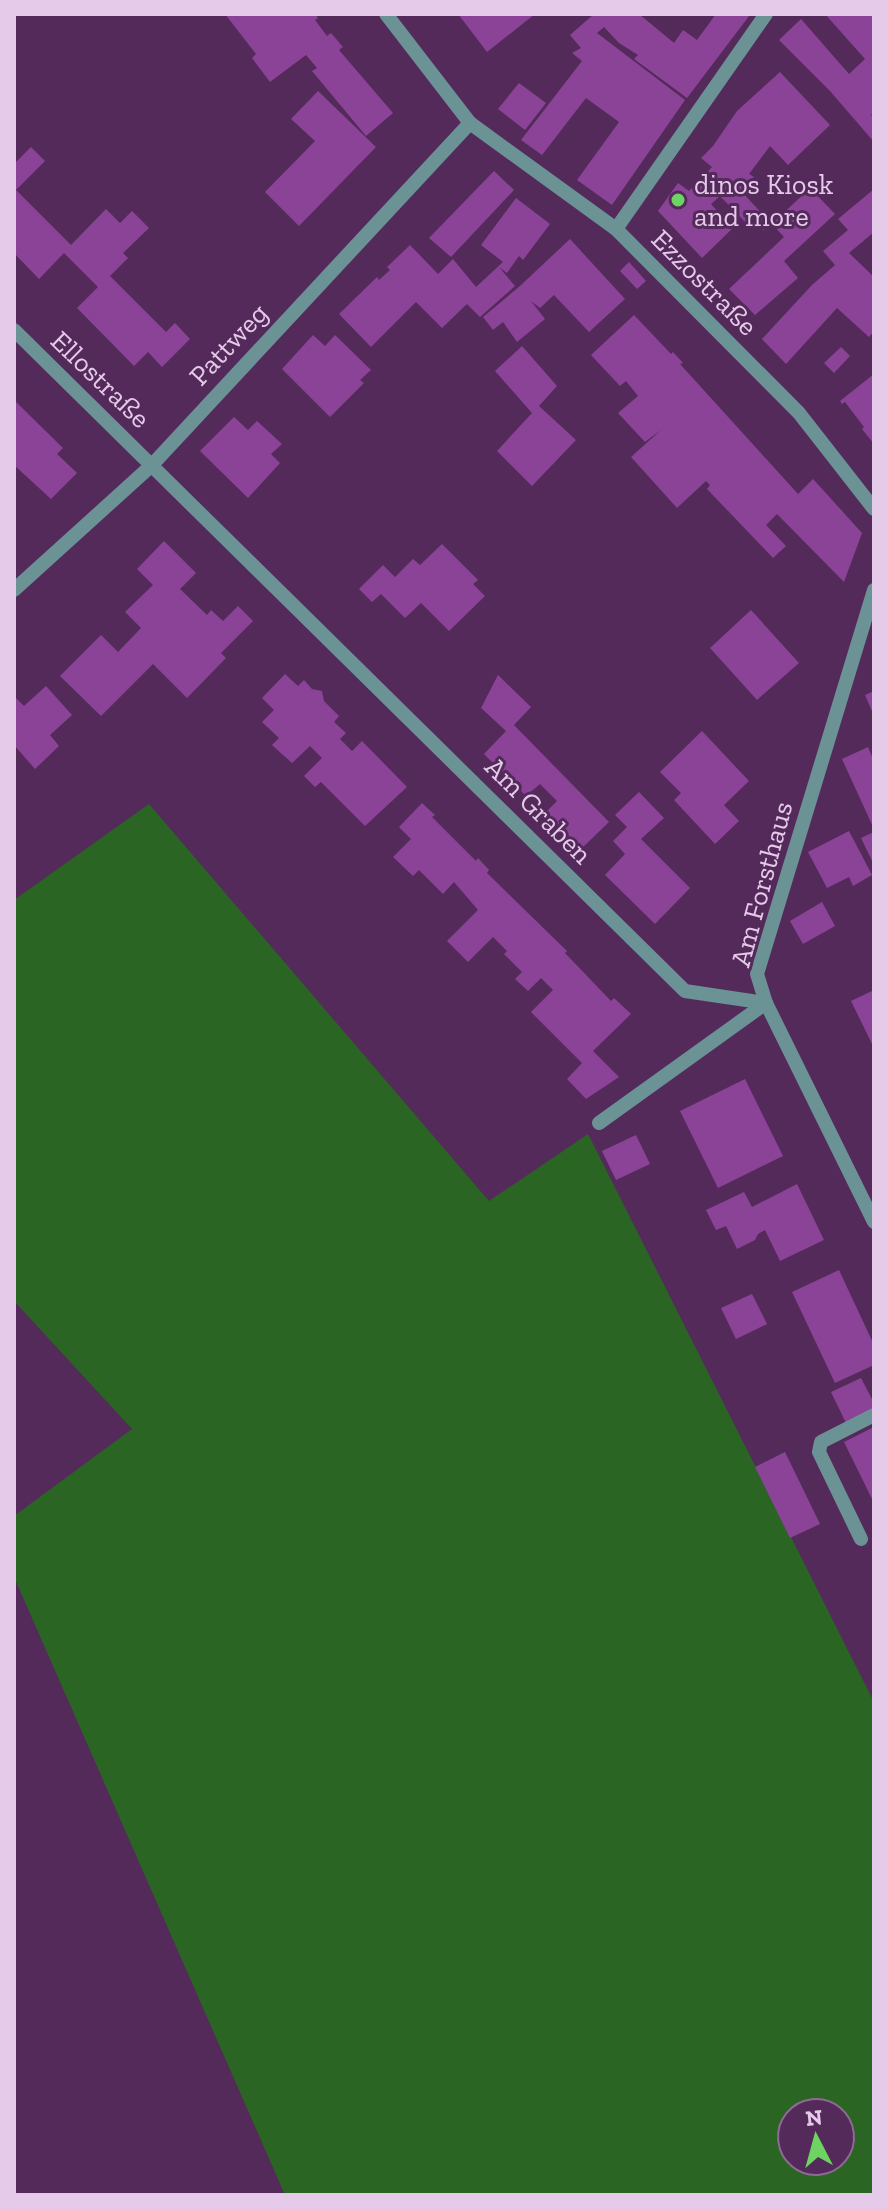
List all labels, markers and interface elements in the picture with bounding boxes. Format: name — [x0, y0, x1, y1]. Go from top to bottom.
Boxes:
place label: dinos Kiosk and more — [694, 168, 834, 233]
marker: dinos Kiosk and more — [669, 191, 687, 209]
street label: Ezzostraße — [645, 223, 764, 342]
street label: Pattweg — [182, 297, 274, 392]
street label: Ellostraße — [44, 324, 157, 435]
street label: Am Graben — [478, 750, 599, 871]
street label: Am Forsthaus — [724, 798, 799, 970]
north arrow — [776, 2097, 856, 2177]
text: N — [804, 2103, 824, 2132]

